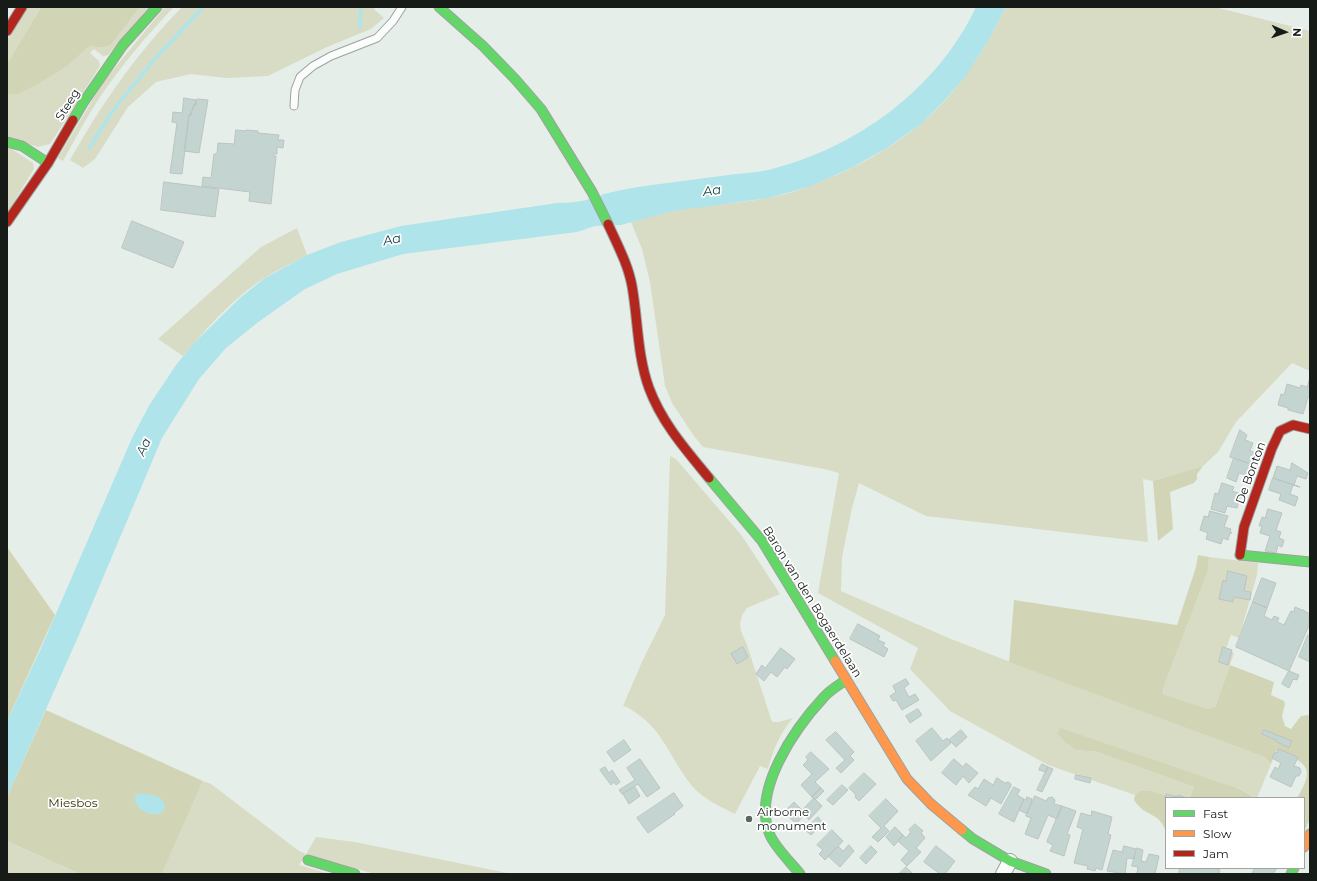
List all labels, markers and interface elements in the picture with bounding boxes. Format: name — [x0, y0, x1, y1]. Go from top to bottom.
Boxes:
north arrow — [1265, 12, 1305, 52]
text: N — [1290, 28, 1304, 37]
street label: Steeg — [53, 86, 83, 124]
water label: Aa — [702, 182, 722, 200]
water label: Aa — [382, 230, 402, 250]
water label: Aa — [133, 436, 155, 458]
street label: De Bonton — [1233, 440, 1269, 506]
street label: Baron van den Bogaerdelaan — [759, 524, 865, 680]
park label: Miesbos — [48, 796, 98, 810]
legend — [1165, 797, 1305, 869]
place label: Airborne monument — [757, 805, 826, 833]
text: Fast — [1203, 806, 1228, 821]
marker: Airborne monument — [744, 814, 754, 824]
text: Slow — [1203, 826, 1232, 841]
text: Jam — [1203, 846, 1229, 861]

